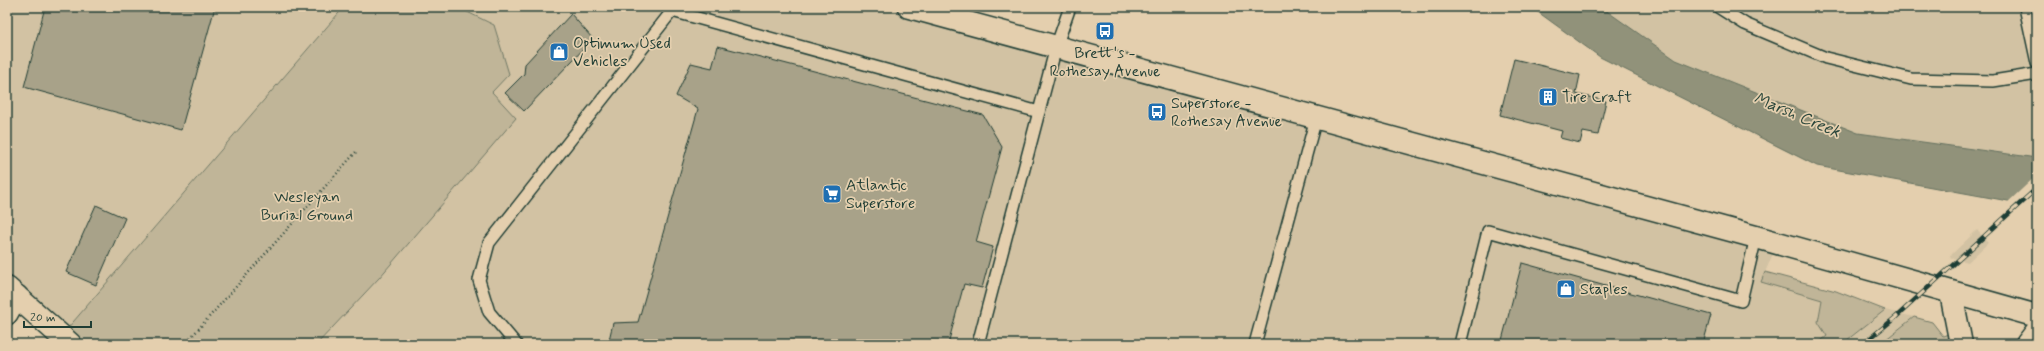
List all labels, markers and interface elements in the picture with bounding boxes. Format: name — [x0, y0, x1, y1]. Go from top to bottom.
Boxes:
bus stop icon: Brett's - Rothesay Avenue — [1094, 20, 1116, 42]
place label: Optimum Used Vehicles — [573, 33, 671, 72]
shop icon: Optimum Used Vehicles — [548, 41, 570, 63]
place label: Brett's - Rothesay Avenue — [1049, 43, 1161, 82]
building icon: Tire Craft — [1537, 86, 1559, 108]
place label: Tire Craft — [1562, 87, 1632, 108]
water label: Marsh Creek — [1750, 87, 1844, 143]
place label: Superstore - Rothesay Avenue — [1171, 93, 1282, 132]
bus stop icon: Superstore - Rothesay Avenue — [1146, 101, 1168, 123]
place label: Atlantic Superstore — [846, 175, 915, 214]
supermarket icon: Atlantic Superstore — [821, 183, 843, 205]
park label: Wesleyan Burial Ground — [261, 187, 353, 226]
shop icon: Staples — [1555, 278, 1577, 300]
place label: Staples — [1580, 279, 1628, 300]
scale bar — [24, 303, 91, 329]
text: 20 m — [30, 310, 56, 326]

